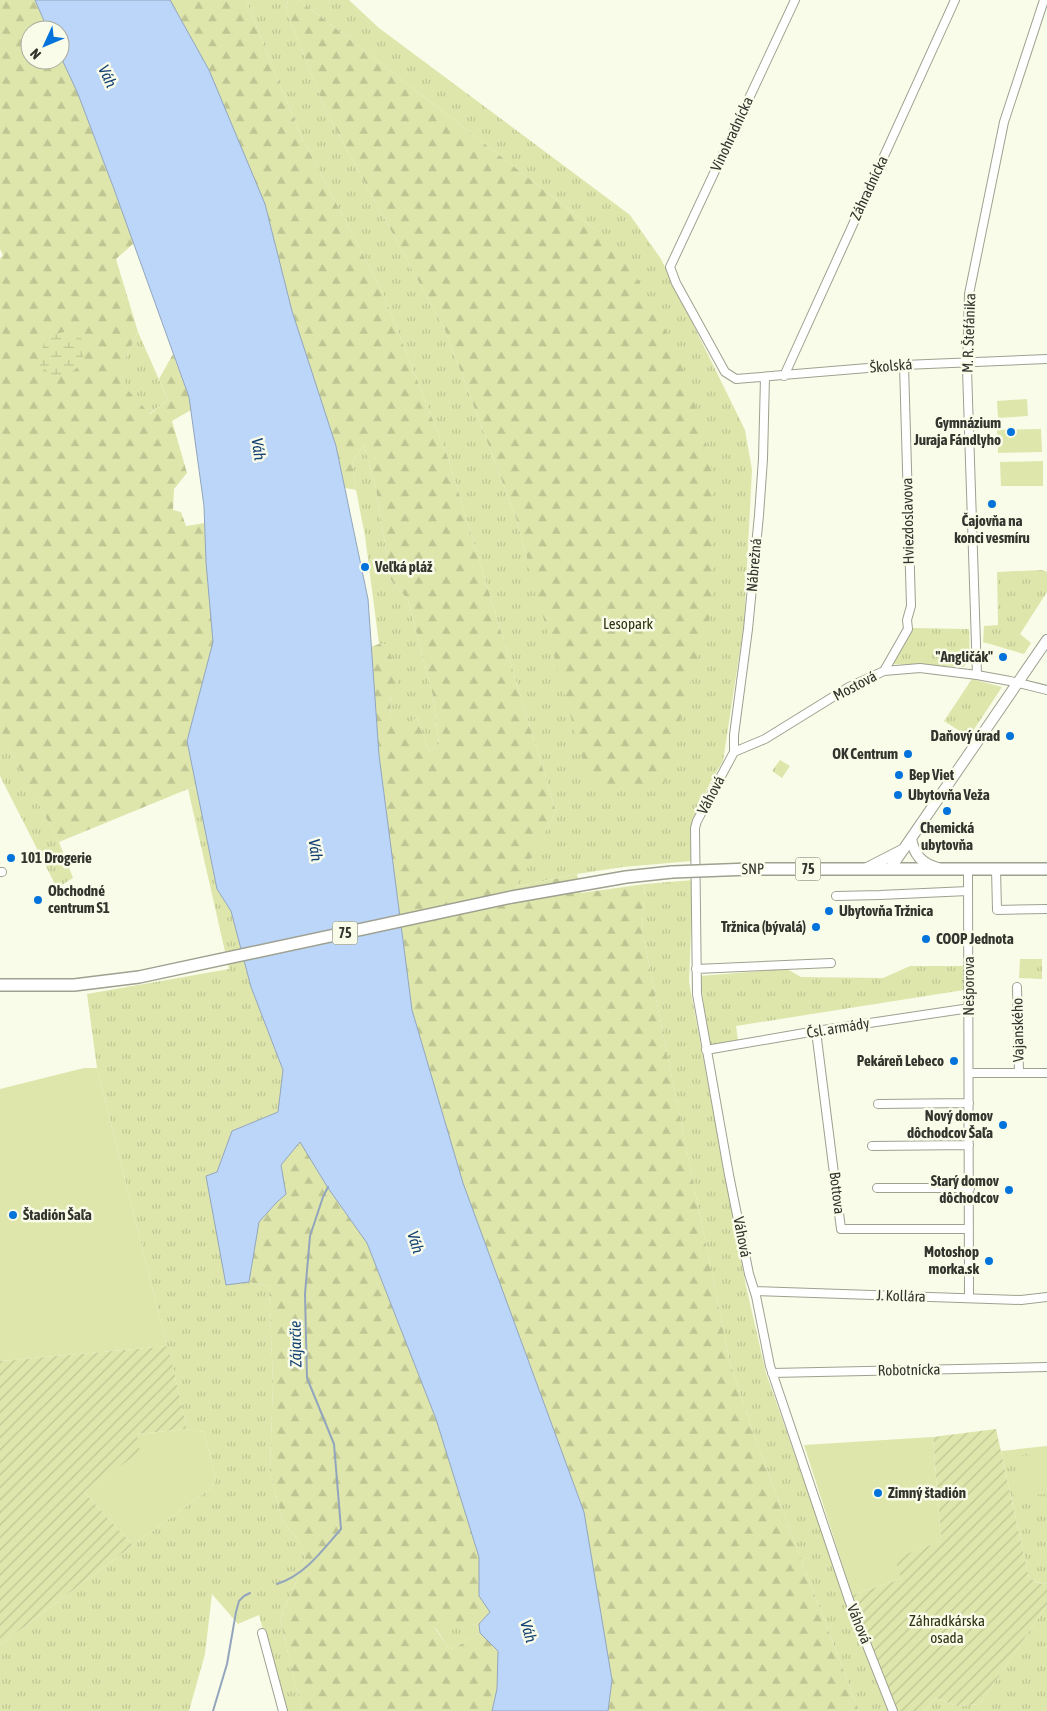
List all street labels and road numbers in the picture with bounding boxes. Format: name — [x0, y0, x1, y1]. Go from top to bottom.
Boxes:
street label: Vinohradnícka — [707, 94, 756, 174]
street label: Záhradnícka — [846, 153, 891, 223]
street label: M. R. Štefánika — [959, 293, 978, 373]
street label: Školská — [869, 355, 913, 376]
street label: Hviezdoslavova — [898, 477, 917, 565]
street label: Nábrežná — [743, 537, 764, 593]
street label: Mostová — [830, 667, 879, 704]
street label: Váhová — [693, 773, 728, 817]
road number: 75 — [796, 858, 820, 881]
street label: SNP — [742, 860, 764, 877]
road number: 75 — [332, 921, 358, 944]
street label: Nešporova — [960, 956, 977, 1016]
street label: Vajanského — [1008, 998, 1027, 1062]
street label: Čsl. armády — [805, 1014, 870, 1041]
street label: Bottova — [826, 1171, 849, 1215]
street label: Váhová — [730, 1215, 755, 1259]
street label: J. Kollára — [876, 1286, 926, 1305]
street label: Robotnícka — [877, 1360, 941, 1379]
street label: Váhová — [844, 1602, 875, 1646]

